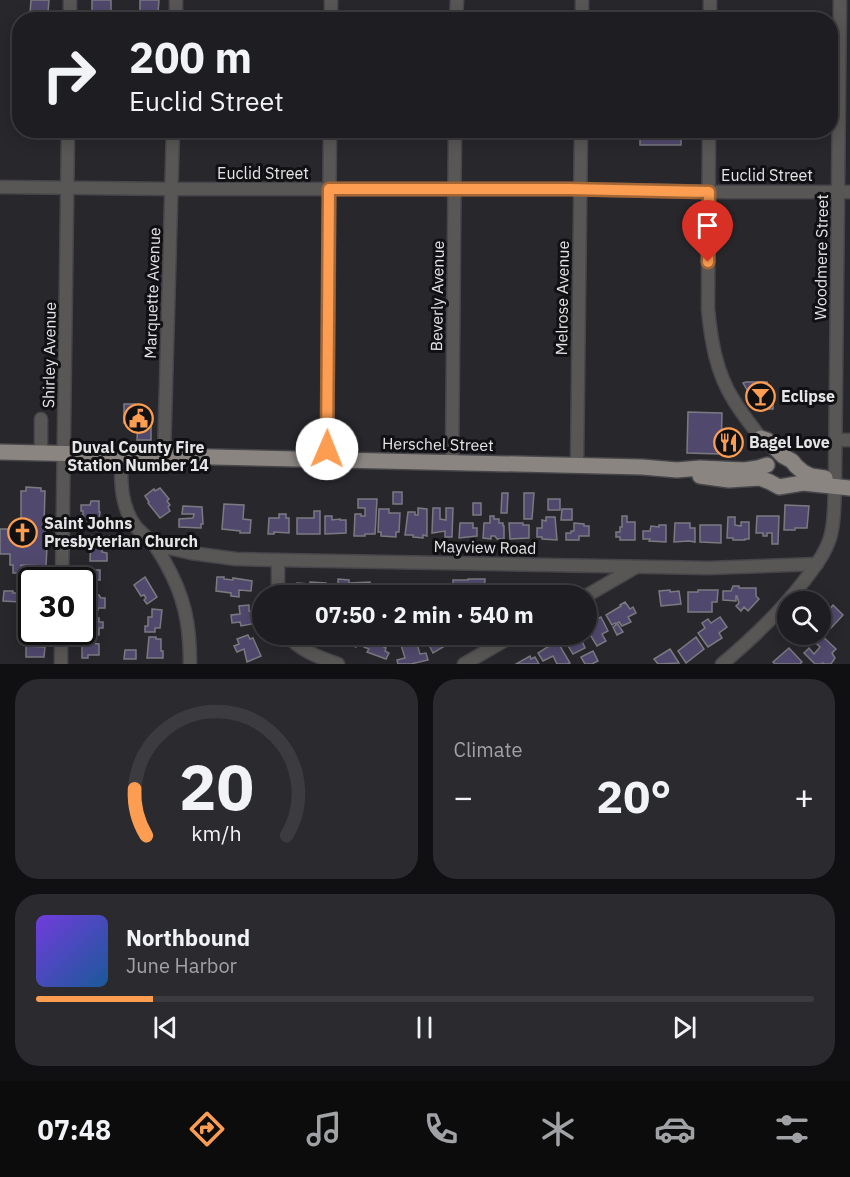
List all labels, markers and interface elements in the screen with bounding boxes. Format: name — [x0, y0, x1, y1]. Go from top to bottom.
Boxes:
text: 200 m — [129, 30, 252, 85]
icon: right — [30, 36, 108, 114]
text: Euclid Street — [129, 83, 284, 118]
street label: Euclid Street — [217, 163, 309, 183]
street label: Euclid Street — [721, 165, 813, 185]
street label: Woodmere Street — [810, 194, 832, 320]
pin — [682, 200, 733, 262]
icon: arrive — [691, 209, 724, 242]
street label: Marquette Avenue — [140, 227, 164, 359]
street label: Beverly Avenue — [426, 240, 448, 352]
street label: Melrose Avenue — [551, 240, 573, 355]
street label: Shirley Avenue — [38, 301, 60, 408]
bar icon: Eclipse — [744, 380, 776, 412]
place label: Eclipse — [781, 386, 835, 406]
public building icon: Duval County Fire Station Number 14 — [122, 403, 154, 435]
position arrow — [295, 417, 359, 481]
restaurant icon: Bagel Love — [712, 426, 744, 458]
place label: Bagel Love — [749, 432, 830, 452]
street label: Herschel Street — [382, 433, 494, 455]
place label: Duval County Fire Station Number 14 — [67, 437, 209, 475]
place label: Saint Johns Presbyterian Church — [44, 513, 198, 551]
church icon: Saint Johns Presbyterian Church — [7, 516, 39, 548]
street label: Mayview Road — [433, 536, 537, 558]
speed limit sign: 30 — [18, 567, 96, 645]
map controls — [777, 591, 831, 645]
button: search — [777, 591, 831, 645]
text: 07:50 · 2 min · 540 m — [315, 600, 534, 629]
text: Climate — [454, 736, 522, 763]
text: 20 — [179, 746, 254, 827]
text: 20° — [596, 767, 671, 825]
text: − — [454, 775, 473, 818]
text: + — [794, 775, 814, 818]
text: km/h — [191, 819, 241, 847]
text: Northbound — [126, 923, 250, 952]
text: June Harbor — [126, 952, 237, 979]
icon: previous — [149, 1011, 182, 1044]
icon: pause — [408, 1011, 441, 1044]
icon: next — [668, 1011, 701, 1044]
icon: directions — [186, 1108, 228, 1150]
icon: music — [303, 1108, 345, 1150]
icon: phone — [420, 1108, 462, 1150]
icon: climate — [537, 1108, 579, 1150]
icon: car — [654, 1108, 696, 1150]
icon: filters — [771, 1108, 813, 1150]
text: 07:48 — [37, 1112, 111, 1147]

